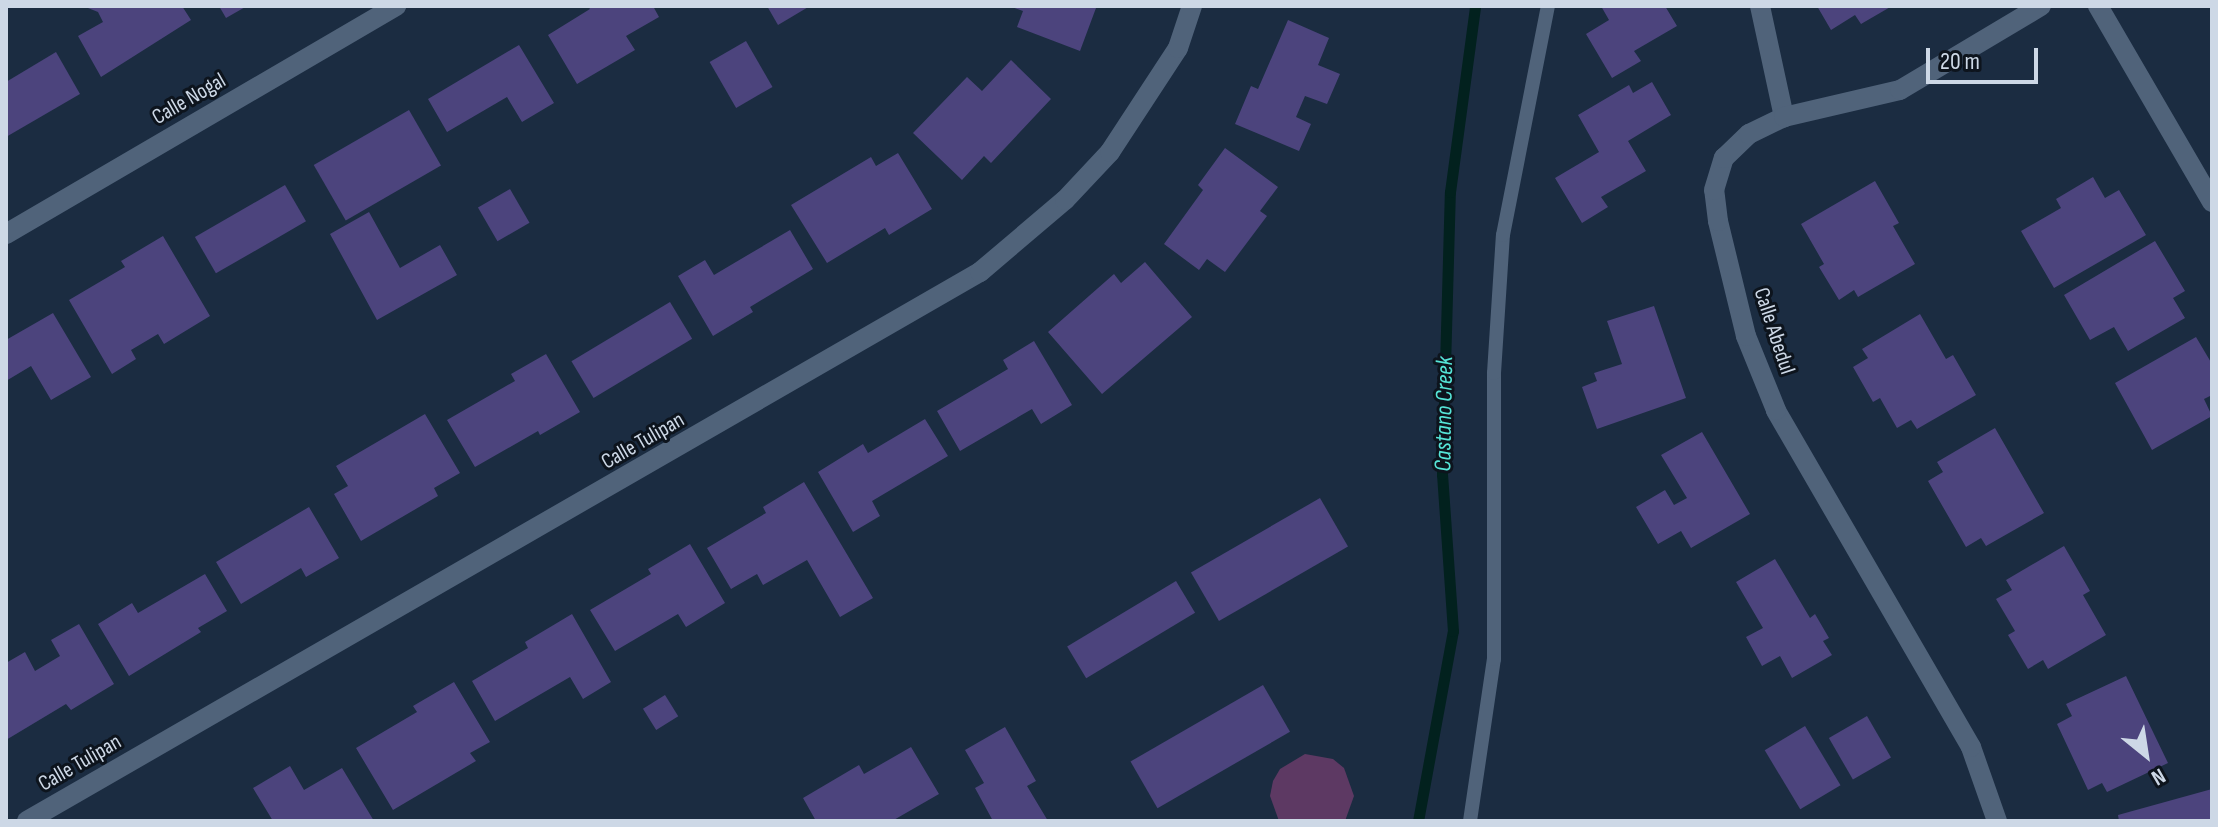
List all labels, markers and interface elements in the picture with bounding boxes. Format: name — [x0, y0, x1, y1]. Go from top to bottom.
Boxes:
scale bar — [1930, 32, 2042, 82]
text: 20 m — [1940, 47, 1980, 76]
street label: Calle Nogal — [147, 67, 231, 131]
street label: Calle Abedul — [1748, 284, 1800, 378]
water label: Castano Creek — [1429, 356, 1459, 472]
street label: Calle Tulipan — [597, 407, 689, 475]
north arrow — [2106, 715, 2186, 795]
street label: Calle Tulipan — [34, 729, 126, 797]
text: N — [2146, 762, 2170, 791]

